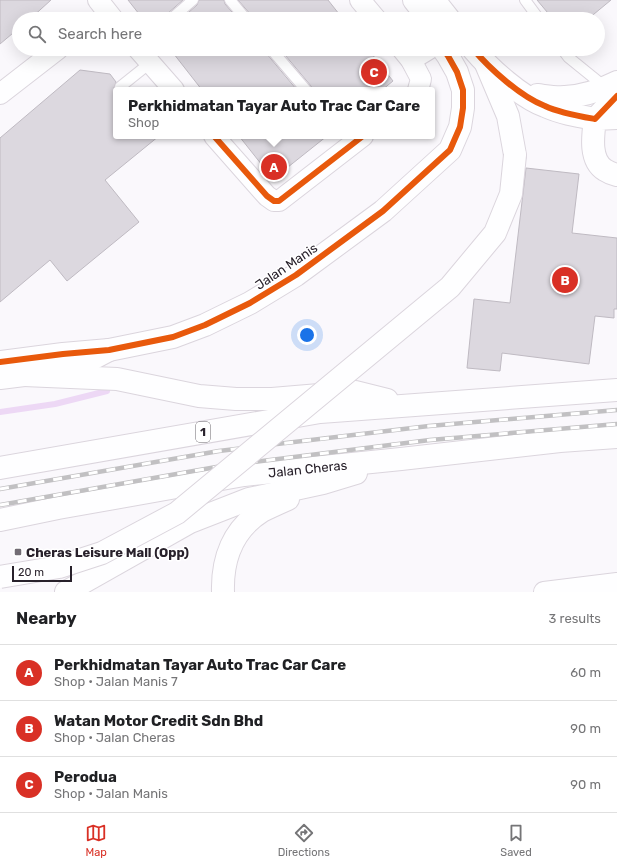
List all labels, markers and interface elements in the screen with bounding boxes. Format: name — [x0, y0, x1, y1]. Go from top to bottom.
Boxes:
search box — [12, 12, 605, 56]
icon: search — [26, 23, 48, 45]
text: Search here — [58, 25, 142, 43]
pin: C — [361, 57, 387, 87]
popup — [113, 87, 435, 139]
text: Perkhidmatan Tayar Auto Trac Car Care — [128, 97, 420, 115]
text: Shop — [128, 115, 159, 130]
pin: A — [261, 152, 287, 182]
street label: Jalan Manis — [252, 240, 321, 293]
pin: B — [552, 265, 578, 295]
your location — [297, 325, 317, 345]
road number: 1 — [196, 422, 210, 442]
street label: Jalan Cheras — [267, 458, 348, 481]
place label: Cheras Leisure Mall (Opp) — [26, 545, 189, 560]
marker: Cheras Leisure Mall (Opp) — [13, 547, 23, 557]
scale bar — [12, 564, 72, 583]
text: 20 m — [18, 566, 44, 579]
text: Nearby — [16, 608, 77, 628]
text: 3 results — [549, 611, 601, 626]
text: Perkhidmatan Tayar Auto Trac Car Care — [54, 656, 346, 674]
text: A — [24, 665, 34, 680]
text: 60 m — [570, 665, 601, 680]
text: Shop · Jalan Manis 7 — [54, 674, 178, 689]
text: Watan Motor Credit Sdn Bhd — [54, 712, 263, 730]
text: B — [24, 721, 34, 736]
text: 90 m — [570, 721, 601, 736]
text: Shop · Jalan Cheras — [54, 730, 175, 745]
text: Perodua — [54, 768, 117, 786]
text: C — [24, 777, 34, 792]
text: 90 m — [570, 777, 601, 792]
text: Shop · Jalan Manis — [54, 786, 168, 801]
tab: Map — [85, 822, 107, 859]
tab: Directions — [278, 822, 330, 859]
tab: Saved — [500, 822, 532, 859]

